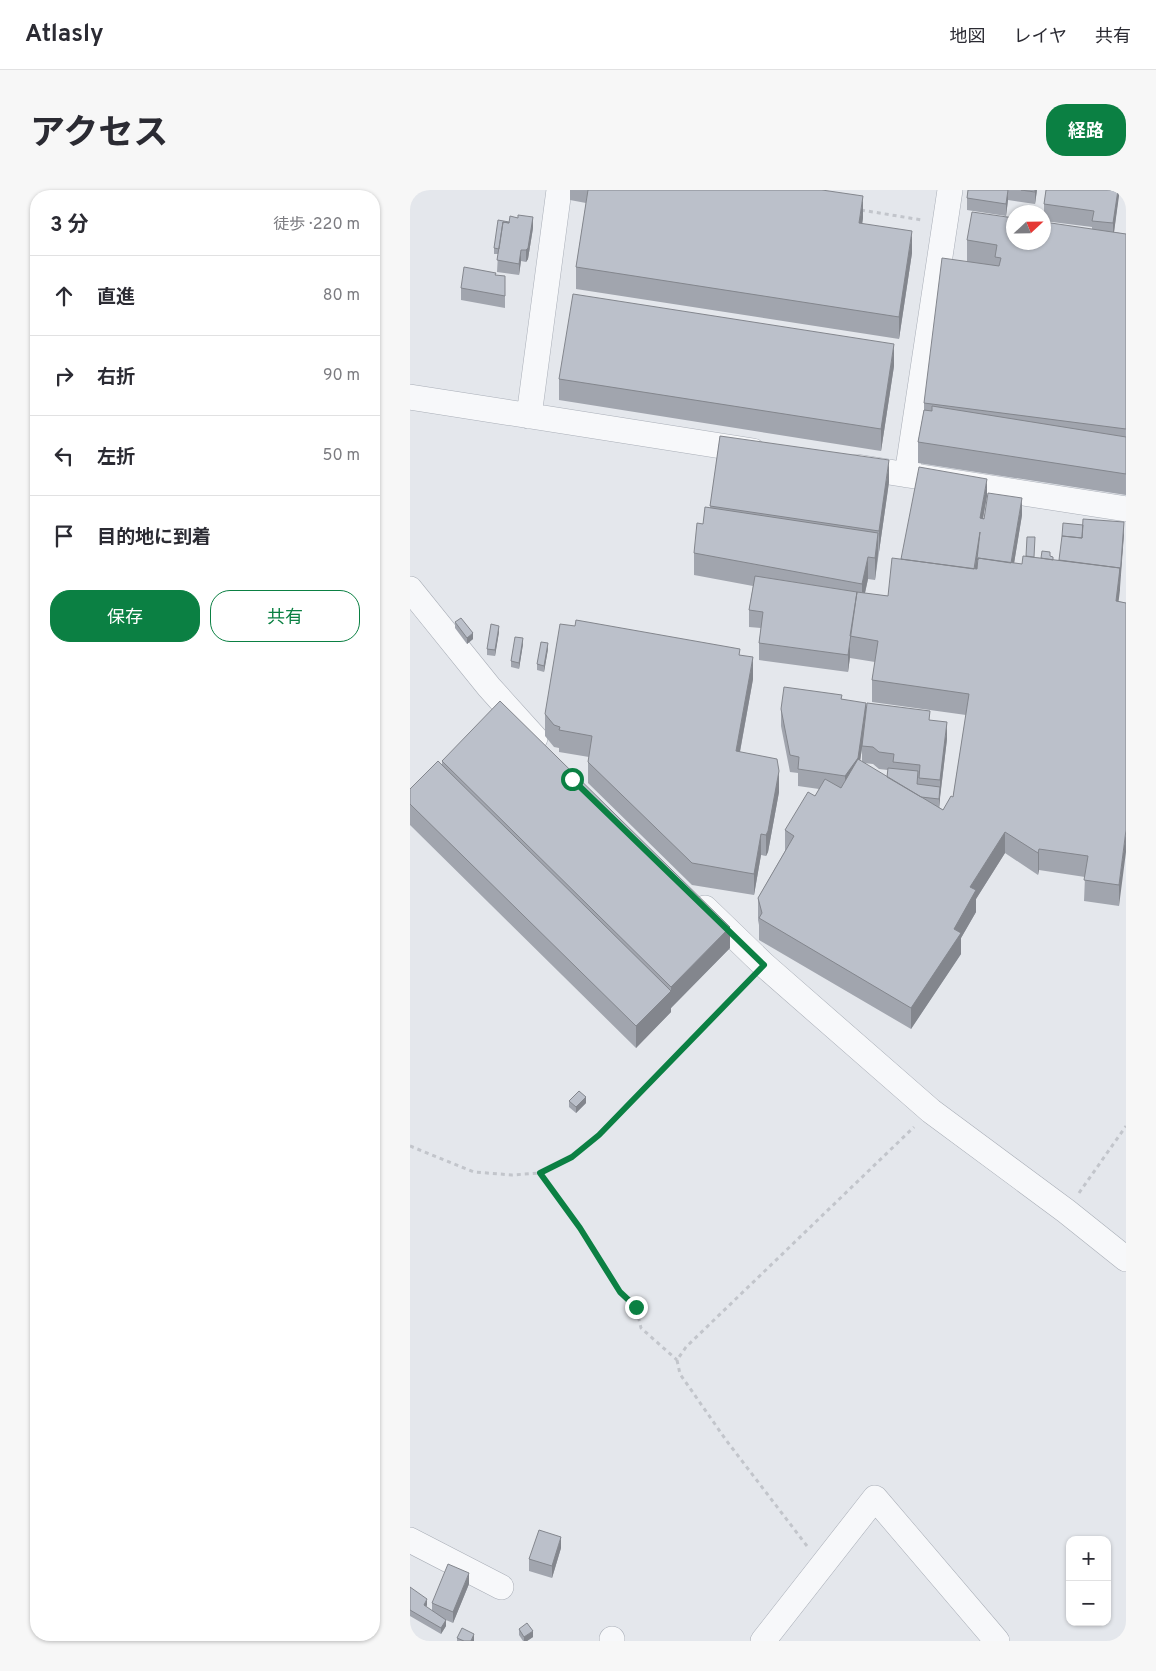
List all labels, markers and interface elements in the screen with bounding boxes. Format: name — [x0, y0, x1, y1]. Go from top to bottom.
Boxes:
text: Atlasly — [25, 20, 104, 50]
text: 地図 — [950, 26, 986, 49]
text: レイヤ — [1014, 26, 1067, 49]
text: 共有 — [1095, 26, 1131, 49]
button: 経路 — [1046, 104, 1126, 156]
text: アクセス — [30, 113, 168, 157]
north arrow — [1006, 205, 1051, 250]
text: 3 分 — [50, 212, 89, 239]
text: 徒歩 · 220 m — [273, 215, 360, 235]
icon: ahead — [50, 282, 78, 310]
text: 直進 — [97, 286, 135, 310]
text: 80 m — [323, 286, 360, 306]
icon: right — [50, 362, 78, 390]
text: 右折 — [97, 366, 135, 390]
text: 90 m — [323, 366, 360, 386]
icon: left — [50, 442, 78, 470]
text: 左折 — [97, 446, 135, 470]
text: 50 m — [323, 446, 360, 466]
icon: arrive — [50, 522, 78, 550]
text: 目的地に到着 — [97, 526, 211, 550]
button: 保存 — [50, 590, 200, 642]
button: 共有 — [210, 590, 360, 642]
route start — [561, 768, 584, 791]
route end — [625, 1296, 648, 1319]
map controls — [1066, 1536, 1111, 1626]
button: + — [1066, 1536, 1111, 1581]
button: − — [1066, 1581, 1111, 1626]

